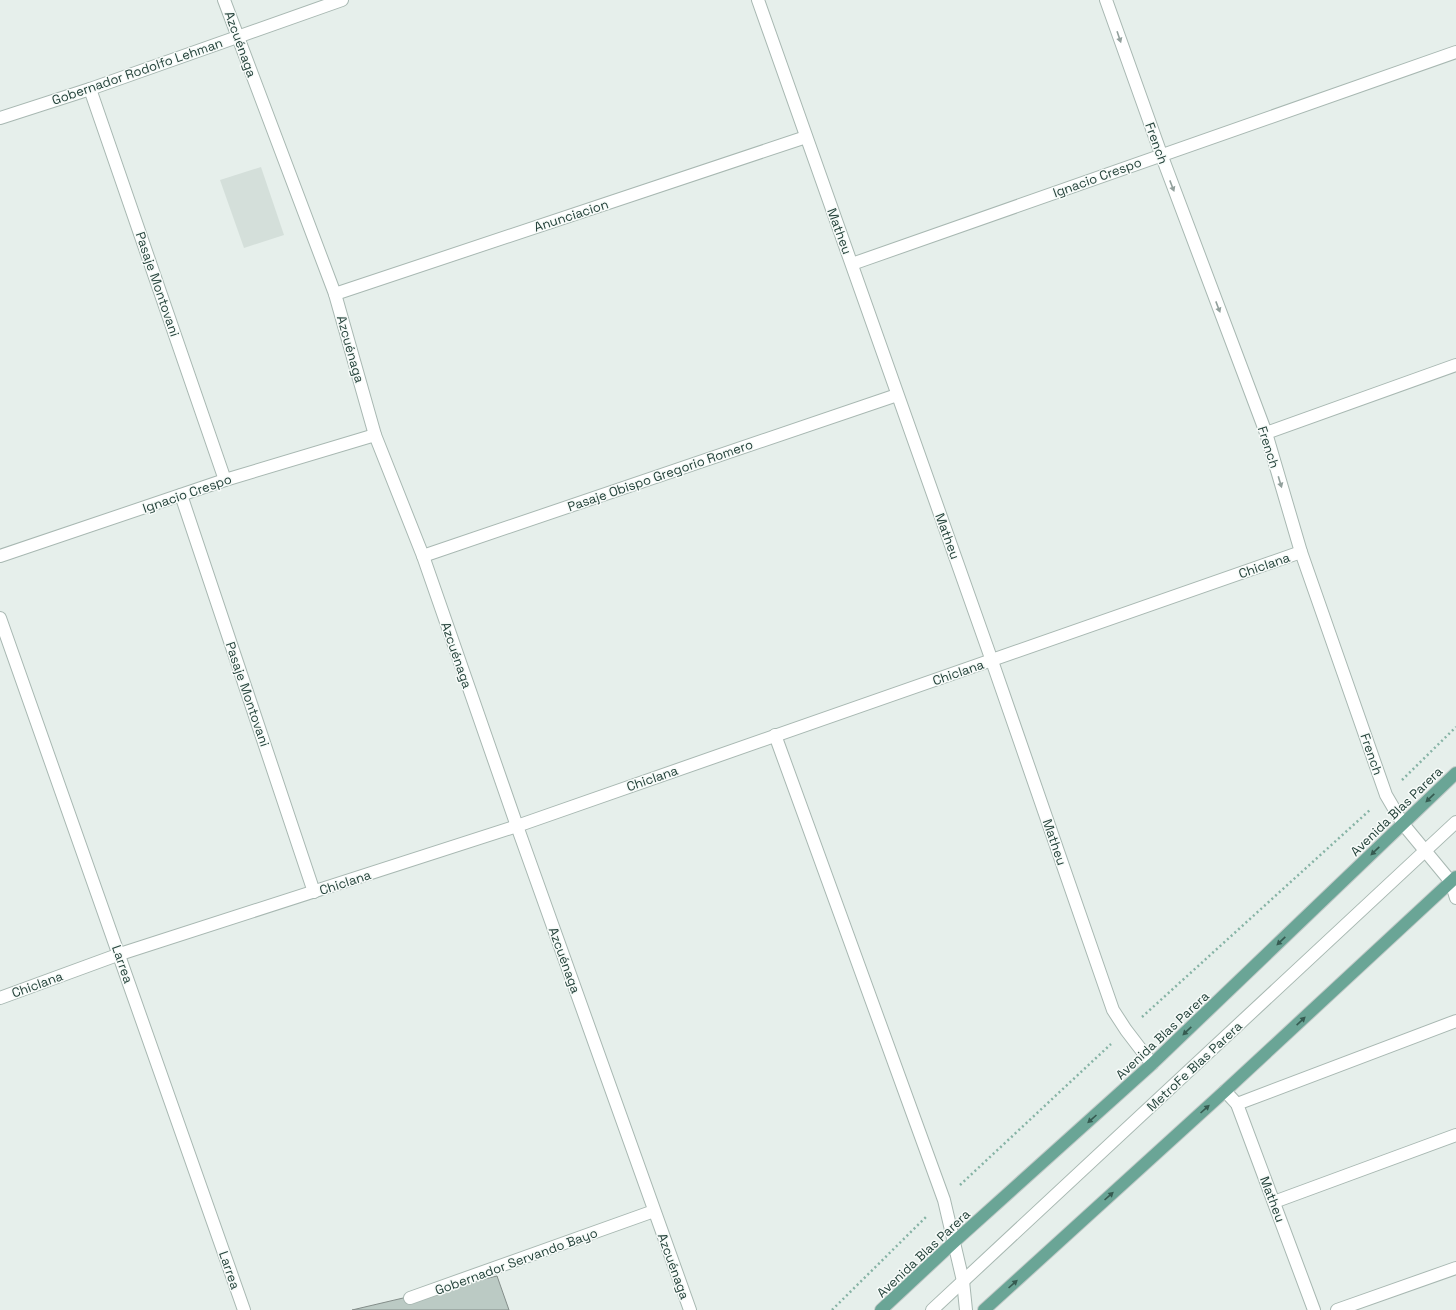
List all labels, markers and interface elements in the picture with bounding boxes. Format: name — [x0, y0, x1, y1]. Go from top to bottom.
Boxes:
street label: Azcuénaga — [221, 9, 261, 80]
one-way arrow — [1117, 31, 1123, 43]
street label: Gobernador Rodolfo Lehman — [50, 34, 225, 109]
street label: French — [1141, 120, 1172, 166]
street label: Ignacio Crespo — [1051, 154, 1144, 201]
one-way arrow — [1170, 180, 1176, 192]
street label: Anunciacion — [532, 195, 610, 235]
street label: Matheu — [823, 206, 856, 257]
street label: Pasaje Montovani — [132, 230, 183, 339]
one-way arrow — [1216, 302, 1222, 314]
street label: Azcuénaga — [333, 314, 368, 385]
street label: French — [1254, 424, 1283, 470]
street label: Pasaje Obispo Gregorio Romero — [565, 436, 755, 515]
street label: Ignacio Crespo — [140, 470, 234, 517]
one-way arrow — [1277, 477, 1283, 489]
street label: Matheu — [931, 511, 964, 562]
street label: Chiclana — [1236, 549, 1293, 582]
street label: Azcuénaga — [437, 620, 476, 691]
street label: Pasaje Montovani — [222, 640, 273, 749]
street label: Chiclana — [930, 656, 987, 689]
street label: French — [1356, 731, 1387, 777]
street label: Chiclana — [624, 762, 681, 795]
street label: Avenida Blas Parera — [1347, 763, 1446, 860]
one-way arrow — [1424, 794, 1435, 803]
street label: Matheu — [1039, 817, 1070, 868]
one-way arrow — [1370, 846, 1380, 856]
street label: Chiclana — [317, 866, 374, 899]
street label: Azcuénaga — [545, 925, 585, 996]
one-way arrow — [1276, 936, 1286, 946]
street label: Larrea — [108, 943, 137, 986]
street label: Chiclana — [9, 967, 66, 1002]
street label: Avenida Blas Parera — [1112, 987, 1213, 1083]
one-way arrow — [1296, 1016, 1306, 1026]
street label: MetroFe Blas Parera — [1143, 1017, 1246, 1115]
one-way arrow — [1182, 1026, 1192, 1036]
one-way arrow — [1200, 1104, 1210, 1114]
one-way arrow — [1086, 1114, 1097, 1123]
street label: Matheu — [1256, 1174, 1289, 1225]
one-way arrow — [1104, 1192, 1114, 1201]
street label: Avenida Blas Parera — [873, 1205, 974, 1301]
street label: Gobernador Servando Bayo — [432, 1224, 600, 1299]
street label: Azcuénaga — [654, 1231, 694, 1302]
street label: Larrea — [215, 1249, 244, 1292]
one-way arrow — [1007, 1279, 1018, 1288]

